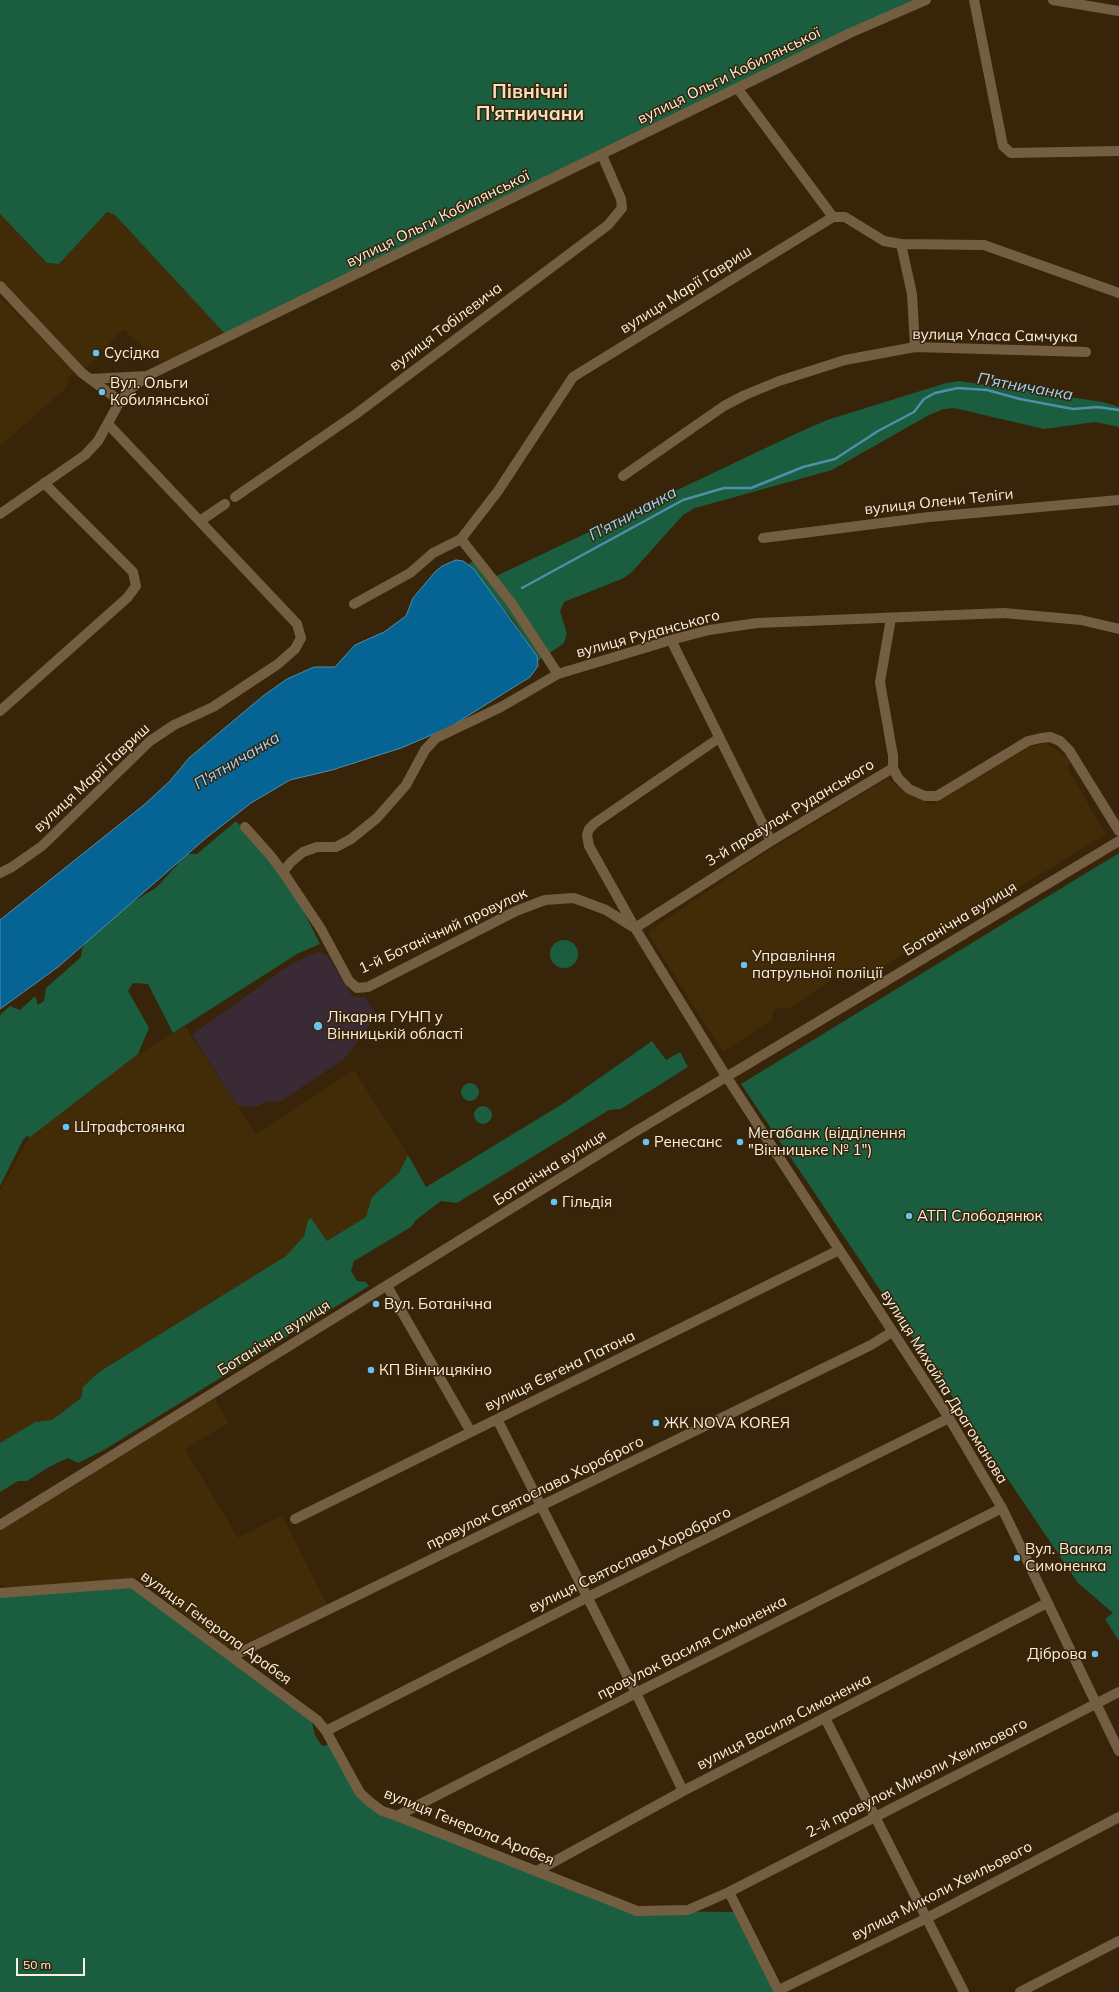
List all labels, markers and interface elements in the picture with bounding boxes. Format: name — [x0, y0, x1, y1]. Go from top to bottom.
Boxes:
street label: вулиця Ольги Кобилянської — [634, 24, 824, 128]
district label: Північні П'ятничани — [476, 81, 584, 125]
street label: вулиця Ольги Кобилянської — [343, 167, 533, 271]
street label: вулиця Марії Гавриш — [617, 242, 755, 338]
street label: вулиця Тобілевича — [386, 279, 506, 375]
street label: вулиця Уласа Самчука — [912, 326, 1078, 346]
place label: Сусідка — [104, 344, 160, 362]
marker: Сусідка — [91, 348, 101, 358]
water label: П'ятничанка — [976, 369, 1074, 405]
place label: Вул. Ольги Кобилянської — [110, 374, 208, 409]
marker: Вул. Ольги Кобилянської — [97, 387, 107, 397]
water label: П'ятничанка — [586, 483, 680, 545]
street label: вулиця Олени Теліги — [864, 485, 1014, 519]
street label: вулиця Руданського — [574, 606, 722, 662]
street label: вулиця Марії Гавриш — [30, 720, 154, 836]
water label: П'ятничанка — [191, 728, 283, 794]
street label: 3-й провулок Руданського — [702, 755, 878, 871]
street label: Ботанічна вулиця — [900, 878, 1020, 960]
street label: 1-й Ботанічний провулок — [356, 884, 530, 978]
place label: Управління патрульної поліції — [752, 947, 883, 982]
marker: Управління патрульної поліції — [739, 960, 749, 970]
place label: Лікарня ГУНП у Вінницькій області — [327, 1008, 463, 1043]
marker: Лікарня ГУНП у Вінницькій області — [312, 1020, 324, 1032]
place label: Штрафстоянка — [74, 1118, 185, 1136]
marker: Штрафстоянка — [61, 1122, 71, 1132]
place label: Мегабанк (відділення "Вінницьке № 1") — [748, 1124, 906, 1159]
street label: Ботанічна вулиця — [490, 1126, 610, 1210]
place label: Ренесанс — [654, 1133, 722, 1151]
marker: Ренесанс — [641, 1137, 651, 1147]
marker: Мегабанк (відділення "Вінницьке № 1") — [735, 1137, 745, 1147]
place label: Гільдія — [562, 1193, 612, 1211]
marker: Гільдія — [549, 1197, 559, 1207]
place label: АТП Слободянюк — [917, 1207, 1043, 1225]
marker: АТП Слободянюк — [904, 1211, 914, 1221]
street label: вулиця Михайла Драгоманова — [877, 1287, 1011, 1487]
place label: Вул. Ботанічна — [384, 1295, 492, 1313]
street label: Ботанічна вулиця — [214, 1296, 334, 1380]
marker: Вул. Ботанічна — [371, 1299, 381, 1309]
street label: вулиця Євгена Патона — [482, 1327, 638, 1415]
place label: КП Вінницякіно — [379, 1361, 492, 1379]
marker: КП Вінницякіно — [366, 1365, 376, 1375]
place label: ЖК NOVA KOREЯ — [664, 1414, 790, 1432]
marker: ЖК NOVA KOREЯ — [651, 1418, 661, 1428]
street label: провулок Святослава Хороброго — [423, 1432, 647, 1554]
street label: вулиця Святослава Хороброго — [526, 1503, 734, 1617]
place label: Вул. Василя Симоненка — [1025, 1540, 1112, 1575]
marker: Вул. Василя Симоненка — [1012, 1553, 1022, 1563]
street label: вулиця Генерала Арабея — [137, 1567, 295, 1689]
street label: провулок Василя Симоненка — [594, 1592, 790, 1704]
place label: Діброва — [1027, 1645, 1087, 1663]
marker: Діброва — [1090, 1649, 1100, 1659]
street label: вулиця Василя Симоненка — [694, 1670, 874, 1774]
street label: 2-й провулок Миколи Хвильового — [803, 1714, 1031, 1842]
street label: вулиця Генерала Арабея — [381, 1785, 557, 1869]
street label: вулиця Миколи Хвильового — [849, 1837, 1035, 1945]
scale bar — [18, 1950, 87, 1976]
text: 50 m — [23, 1957, 51, 1972]

